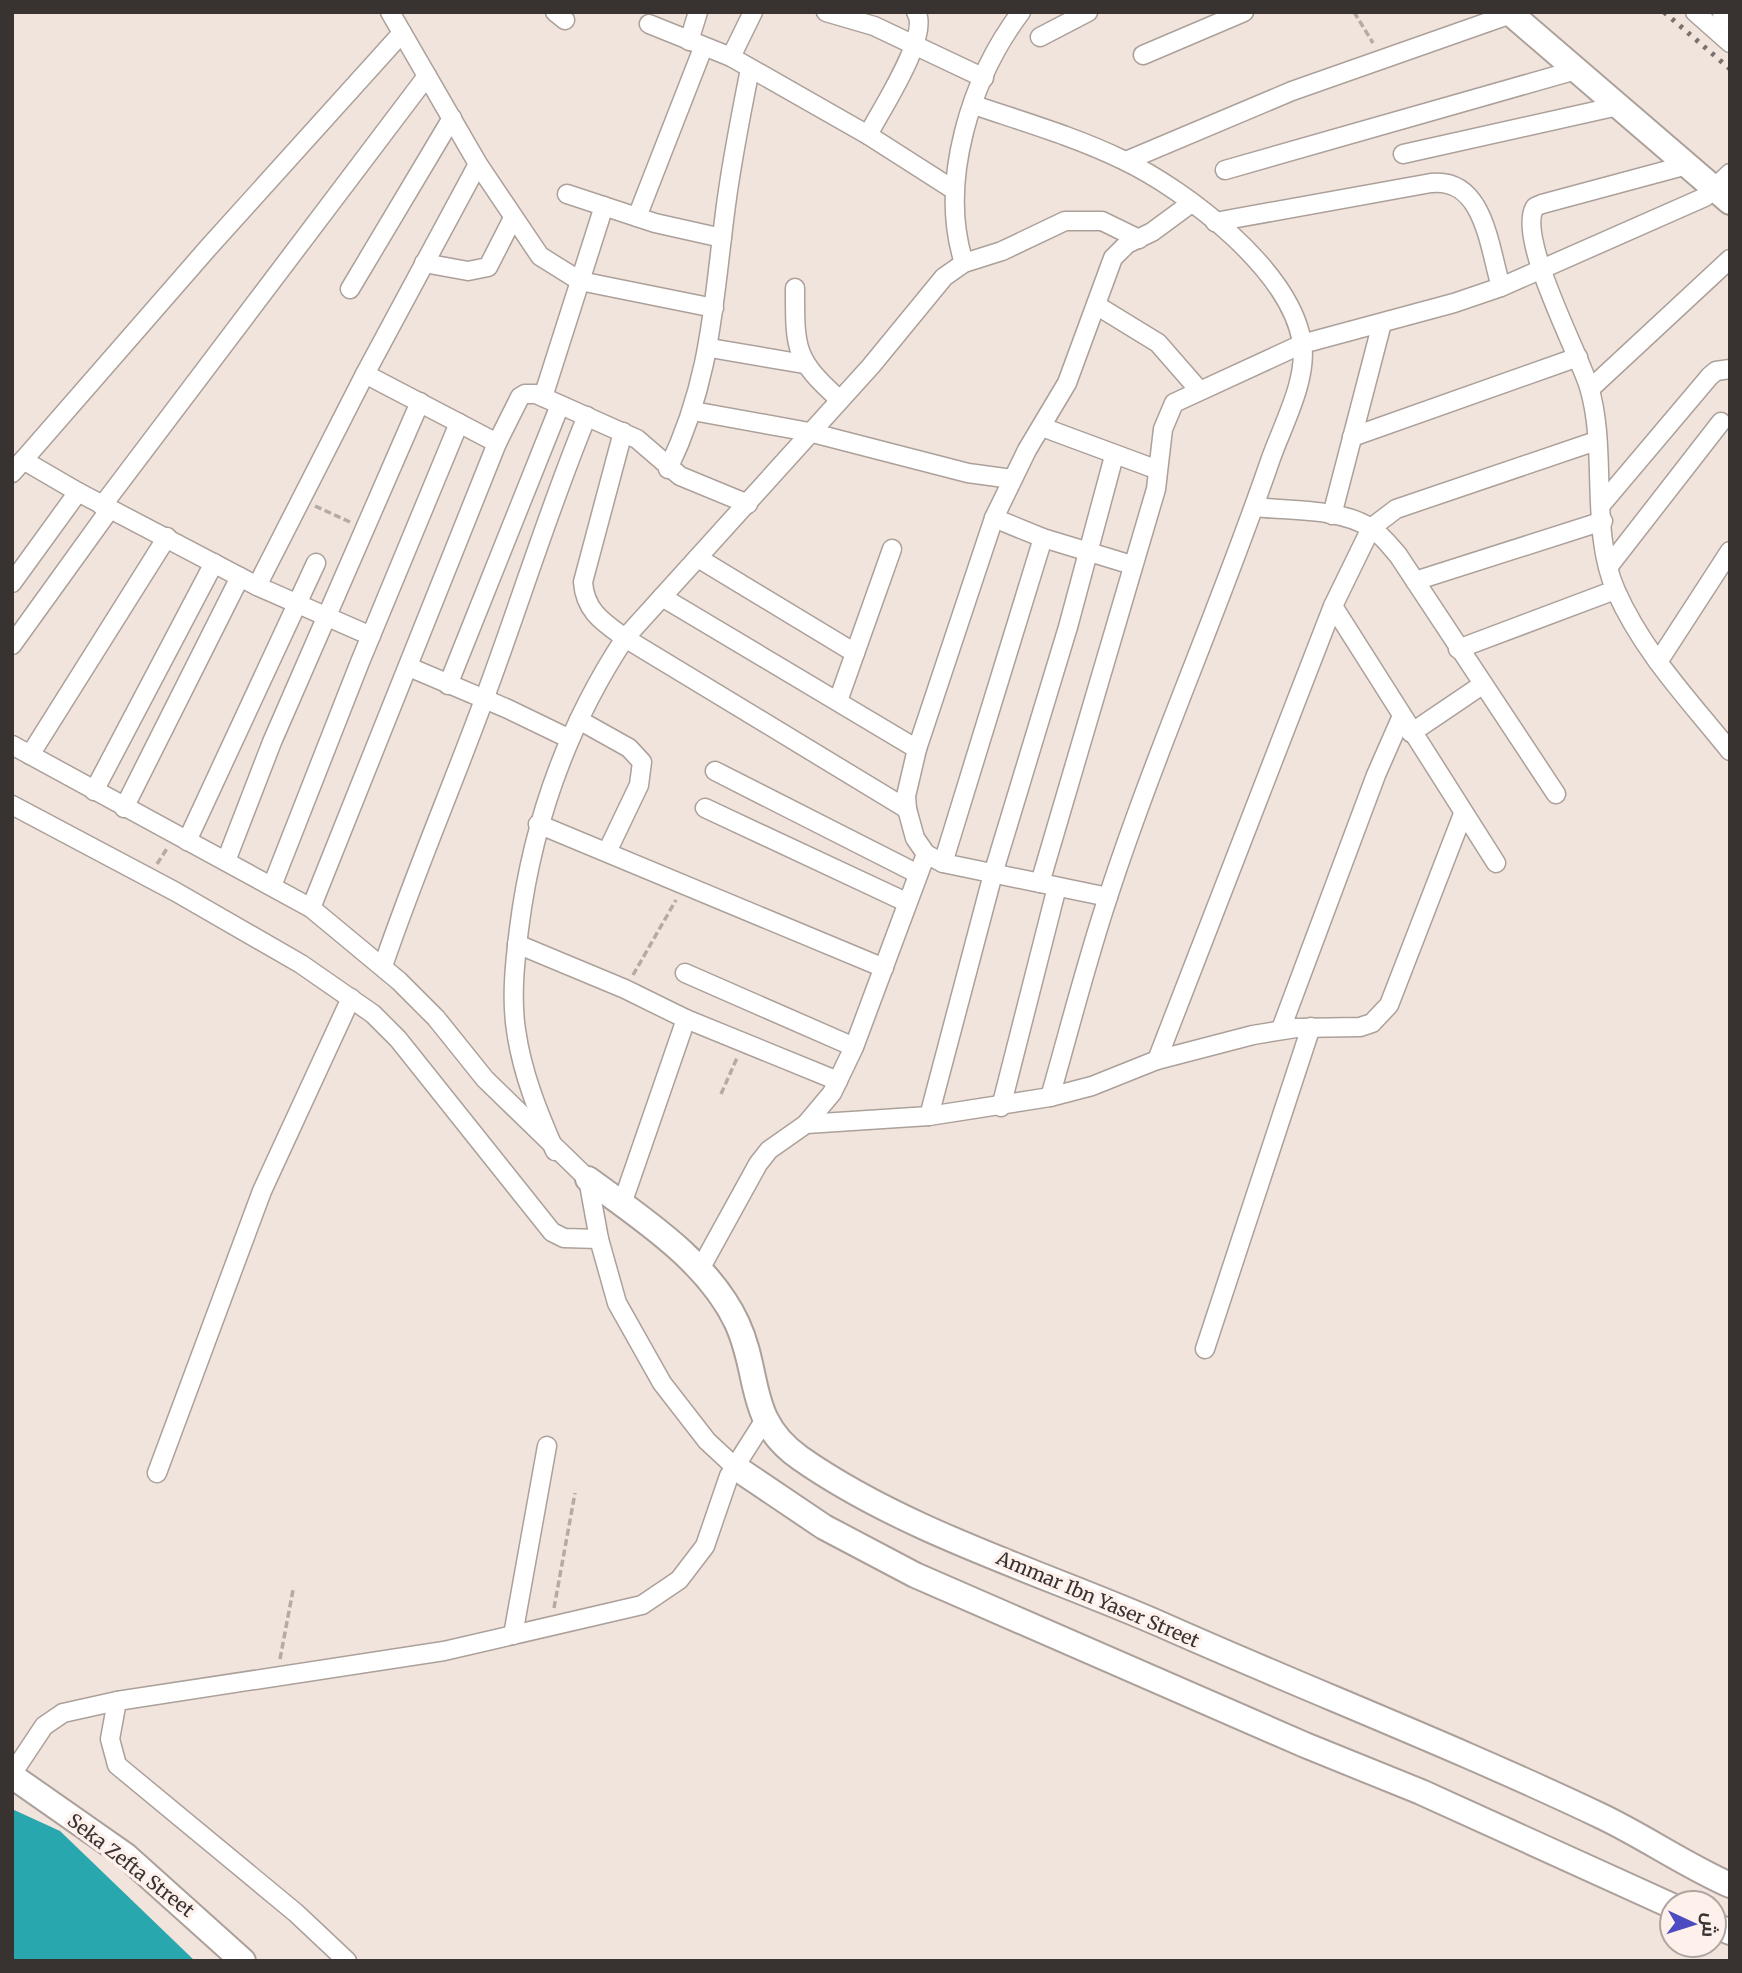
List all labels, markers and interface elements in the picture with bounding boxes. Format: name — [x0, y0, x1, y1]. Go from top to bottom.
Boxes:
street label: Ammar Ibn Yaser Street — [992, 1545, 1203, 1653]
street label: Seka Zefta Street — [63, 1808, 200, 1922]
north arrow — [1658, 1889, 1728, 1959]
text: ش — [1697, 1912, 1723, 1938]

